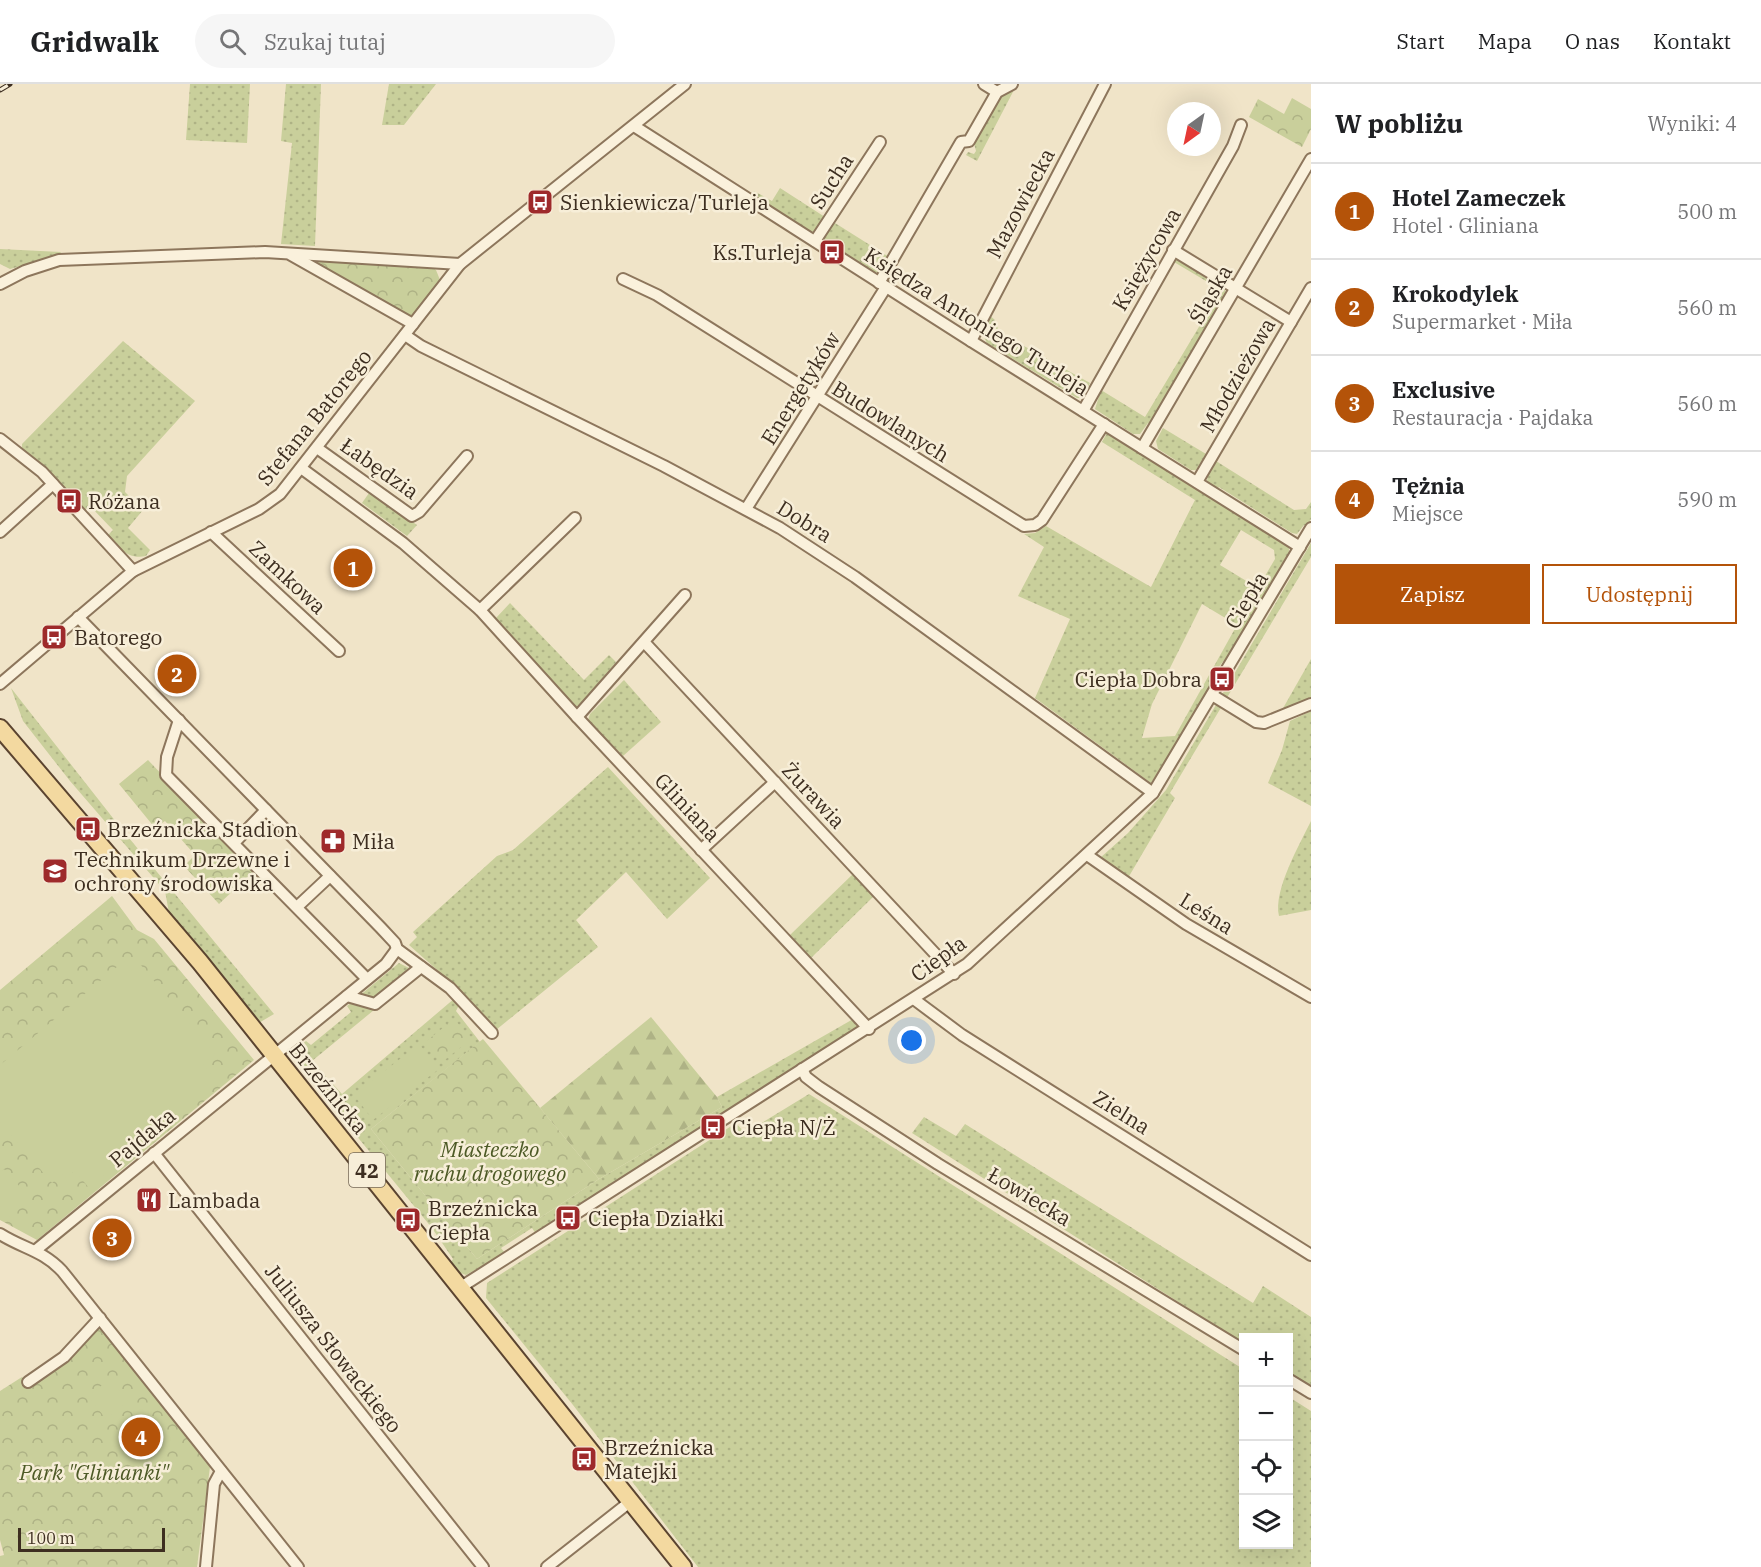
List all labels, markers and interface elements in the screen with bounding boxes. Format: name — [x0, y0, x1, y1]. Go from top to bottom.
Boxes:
search box — [195, 14, 615, 68]
text: Gridwalk — [30, 23, 159, 60]
icon: search — [216, 25, 249, 58]
text: Szukaj tutaj — [264, 27, 386, 56]
text: Start — [1397, 27, 1445, 55]
text: Mapa — [1478, 27, 1532, 55]
text: O nas — [1565, 27, 1620, 55]
text: Kontakt — [1653, 27, 1731, 55]
north arrow — [1167, 102, 1221, 156]
text: W pobliżu — [1335, 106, 1463, 140]
text: Wyniki: 4 — [1648, 110, 1737, 137]
street label: Mazowiecka — [979, 143, 1061, 263]
street label: Sucha — [803, 148, 859, 214]
text: Hotel Zameczek — [1392, 183, 1566, 212]
bus stop icon: Sienkiewicza/Turleja — [525, 187, 555, 217]
place label: Sienkiewicza/Turleja — [560, 188, 769, 216]
text: 1 — [1349, 198, 1361, 225]
text: 500 m — [1677, 198, 1737, 225]
street label: Księżycowa — [1105, 202, 1187, 316]
text: Hotel · Gliniana — [1392, 212, 1539, 239]
bus stop icon: Ks.Turleja — [817, 237, 847, 267]
place label: Ks.Turleja — [712, 238, 812, 266]
street label: Księdza Antoniego Turleja — [859, 240, 1095, 402]
street label: Śląska — [1182, 259, 1238, 329]
text: Krokodylek — [1392, 279, 1518, 308]
text: 2 — [1349, 294, 1361, 321]
text: 560 m — [1677, 294, 1737, 321]
text: Supermarket · Miła — [1392, 308, 1573, 335]
street label: Młodzieżowa — [1193, 313, 1281, 437]
street label: Energetyków — [754, 325, 846, 450]
street label: Stefana Batorego — [250, 343, 378, 491]
street label: Budowlanych — [827, 374, 955, 468]
text: Exclusive — [1392, 375, 1495, 404]
text: 3 — [1349, 390, 1361, 417]
text: 560 m — [1677, 390, 1737, 417]
text: Restauracja · Pajdaka — [1392, 404, 1593, 431]
street label: Łabędzia — [335, 431, 425, 505]
text: Tężnia — [1392, 471, 1465, 500]
bus stop icon: Różana — [54, 486, 84, 516]
text: 4 — [1349, 486, 1361, 513]
text: 590 m — [1677, 486, 1737, 513]
place label: Różana — [88, 487, 160, 515]
street label: Dobra — [772, 493, 838, 549]
text: Miejsce — [1392, 500, 1463, 527]
street label: Zamkowa — [243, 534, 333, 620]
pin: 1 — [334, 546, 372, 590]
button: Zapisz — [1335, 564, 1530, 624]
button: Udostępnij — [1542, 564, 1737, 624]
street label: Ciepła — [1218, 566, 1274, 634]
bus stop icon: Batorego — [39, 622, 69, 652]
place label: Batorego — [74, 623, 162, 651]
pin: 2 — [158, 652, 196, 696]
bus stop icon: Ciepła Dobra — [1207, 664, 1237, 694]
place label: Ciepła Dobra — [1075, 665, 1202, 693]
street label: Żurawia — [776, 756, 852, 834]
street label: Gliniana — [649, 767, 727, 847]
bus stop icon: Brzeźnicka Stadion — [73, 814, 103, 844]
place label: Brzeźnicka Stadion — [107, 815, 298, 843]
pharmacy icon: Miła — [318, 826, 348, 856]
place label: Miła — [352, 827, 395, 855]
place label: Technikum Drzewne i ochrony środowiska — [74, 845, 290, 897]
school or university icon: Technikum Drzewne i ochrony środowiska — [40, 856, 70, 886]
street label: Leśna — [1175, 886, 1239, 940]
street label: Ciepła — [905, 928, 971, 988]
your location — [897, 1026, 926, 1055]
street label: Brzeźnicka — [283, 1036, 375, 1140]
street label: Zielna — [1088, 1084, 1156, 1140]
street label: Pajdaka — [103, 1101, 181, 1173]
bus stop icon: Ciepła N/Ż — [698, 1112, 728, 1142]
place label: Ciepła N/Ż — [732, 1113, 836, 1141]
park label: Miasteczko ruchu drogowego — [414, 1135, 566, 1187]
road number: 42 — [349, 1153, 385, 1187]
street label: Łowiecka — [983, 1160, 1077, 1232]
restaurant icon: Lambada — [134, 1185, 164, 1215]
place label: Lambada — [168, 1186, 260, 1214]
place label: Brzeźnicka Ciepła — [428, 1194, 538, 1246]
bus stop icon: Ciepła Działki — [553, 1203, 583, 1233]
place label: Ciepła Działki — [588, 1204, 724, 1232]
bus stop icon: Brzeźnicka Ciepła — [393, 1205, 423, 1235]
pin: 3 — [92, 1216, 132, 1260]
street label: Juliusza Słowackiego — [259, 1258, 409, 1438]
map controls — [1239, 1333, 1293, 1549]
button: + — [1239, 1333, 1293, 1387]
button: − — [1239, 1387, 1293, 1441]
pin: 4 — [122, 1414, 160, 1460]
place label: Brzeźnicka Matejki — [604, 1433, 714, 1485]
button: locate — [1239, 1441, 1293, 1495]
bus stop icon: Brzeźnicka Matejki — [569, 1444, 599, 1474]
park label: Park "Glinianki" — [18, 1458, 170, 1486]
button: layers — [1239, 1495, 1293, 1549]
scale bar — [18, 1525, 165, 1552]
text: 100 m — [27, 1528, 75, 1548]

